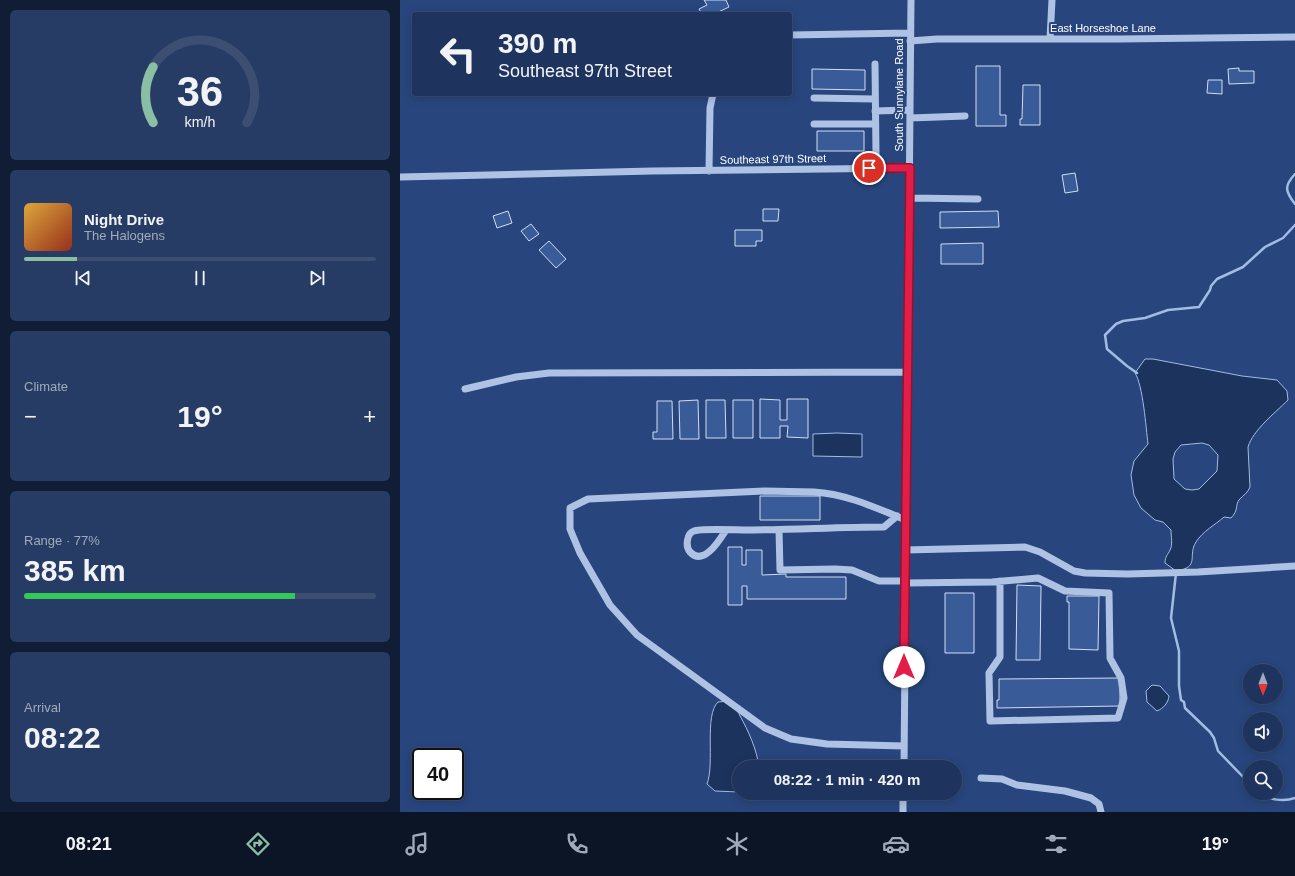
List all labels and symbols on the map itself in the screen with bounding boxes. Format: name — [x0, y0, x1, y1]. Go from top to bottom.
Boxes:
street label: East Horseshoe Lane — [1050, 22, 1156, 34]
street label: South Sunnylane Road — [893, 38, 905, 152]
pin — [852, 151, 886, 185]
street label: Southeast 97th Street — [720, 152, 826, 166]
position arrow — [883, 646, 925, 688]
north arrow — [1243, 664, 1283, 704]
speed limit sign: 40 — [412, 748, 464, 800]

